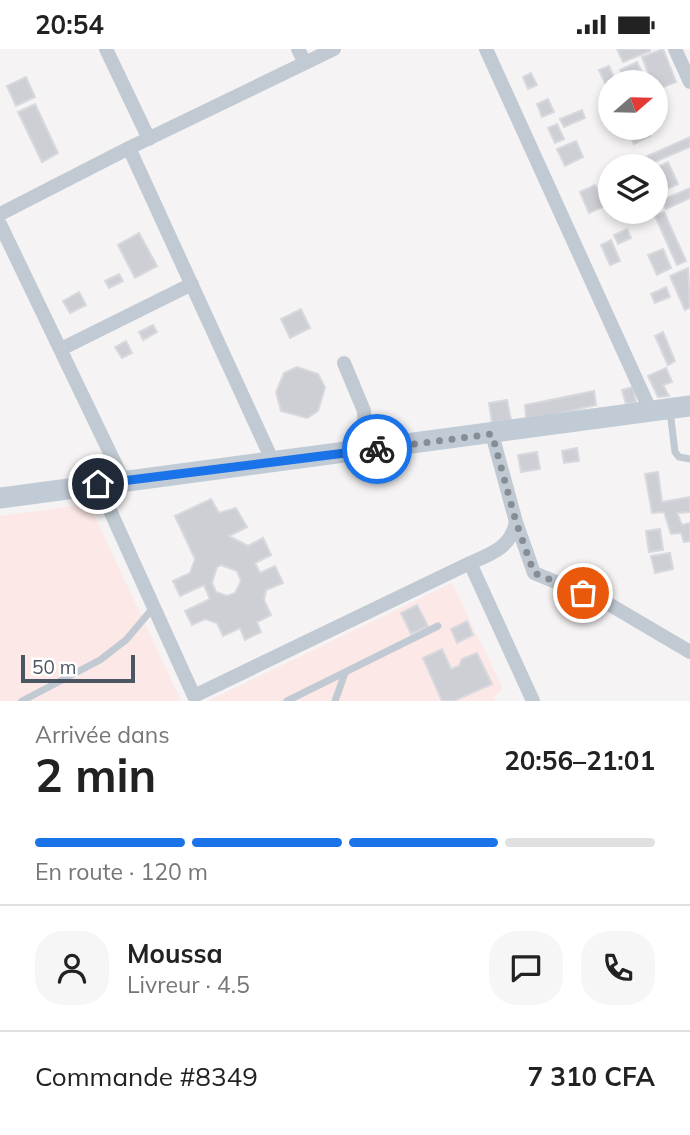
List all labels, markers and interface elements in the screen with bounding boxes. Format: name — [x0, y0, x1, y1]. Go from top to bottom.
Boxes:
text: 20:54 — [35, 8, 104, 41]
north arrow — [598, 70, 668, 140]
map controls — [598, 70, 668, 224]
button: layers — [598, 154, 668, 224]
courier — [342, 414, 412, 484]
icon: bike — [358, 430, 396, 468]
pin — [68, 454, 128, 514]
icon: home — [79, 465, 117, 503]
pin — [553, 563, 613, 623]
icon: bag — [564, 574, 602, 612]
scale bar — [21, 652, 135, 684]
text: 50 m — [32, 655, 76, 679]
text: Arrivée dans — [35, 720, 170, 749]
text: 20:56–21:01 — [504, 744, 655, 777]
text: 2 min — [35, 746, 156, 804]
text: En route · 120 m — [35, 857, 208, 886]
button: person — [35, 931, 109, 1005]
button: chat — [489, 931, 563, 1005]
button: phone — [581, 931, 655, 1005]
text: Moussa — [127, 937, 223, 970]
text: Livreur · 4.5 — [127, 970, 250, 999]
text: Commande #8349 — [35, 1060, 258, 1093]
text: 7 310 CFA — [528, 1060, 655, 1093]

